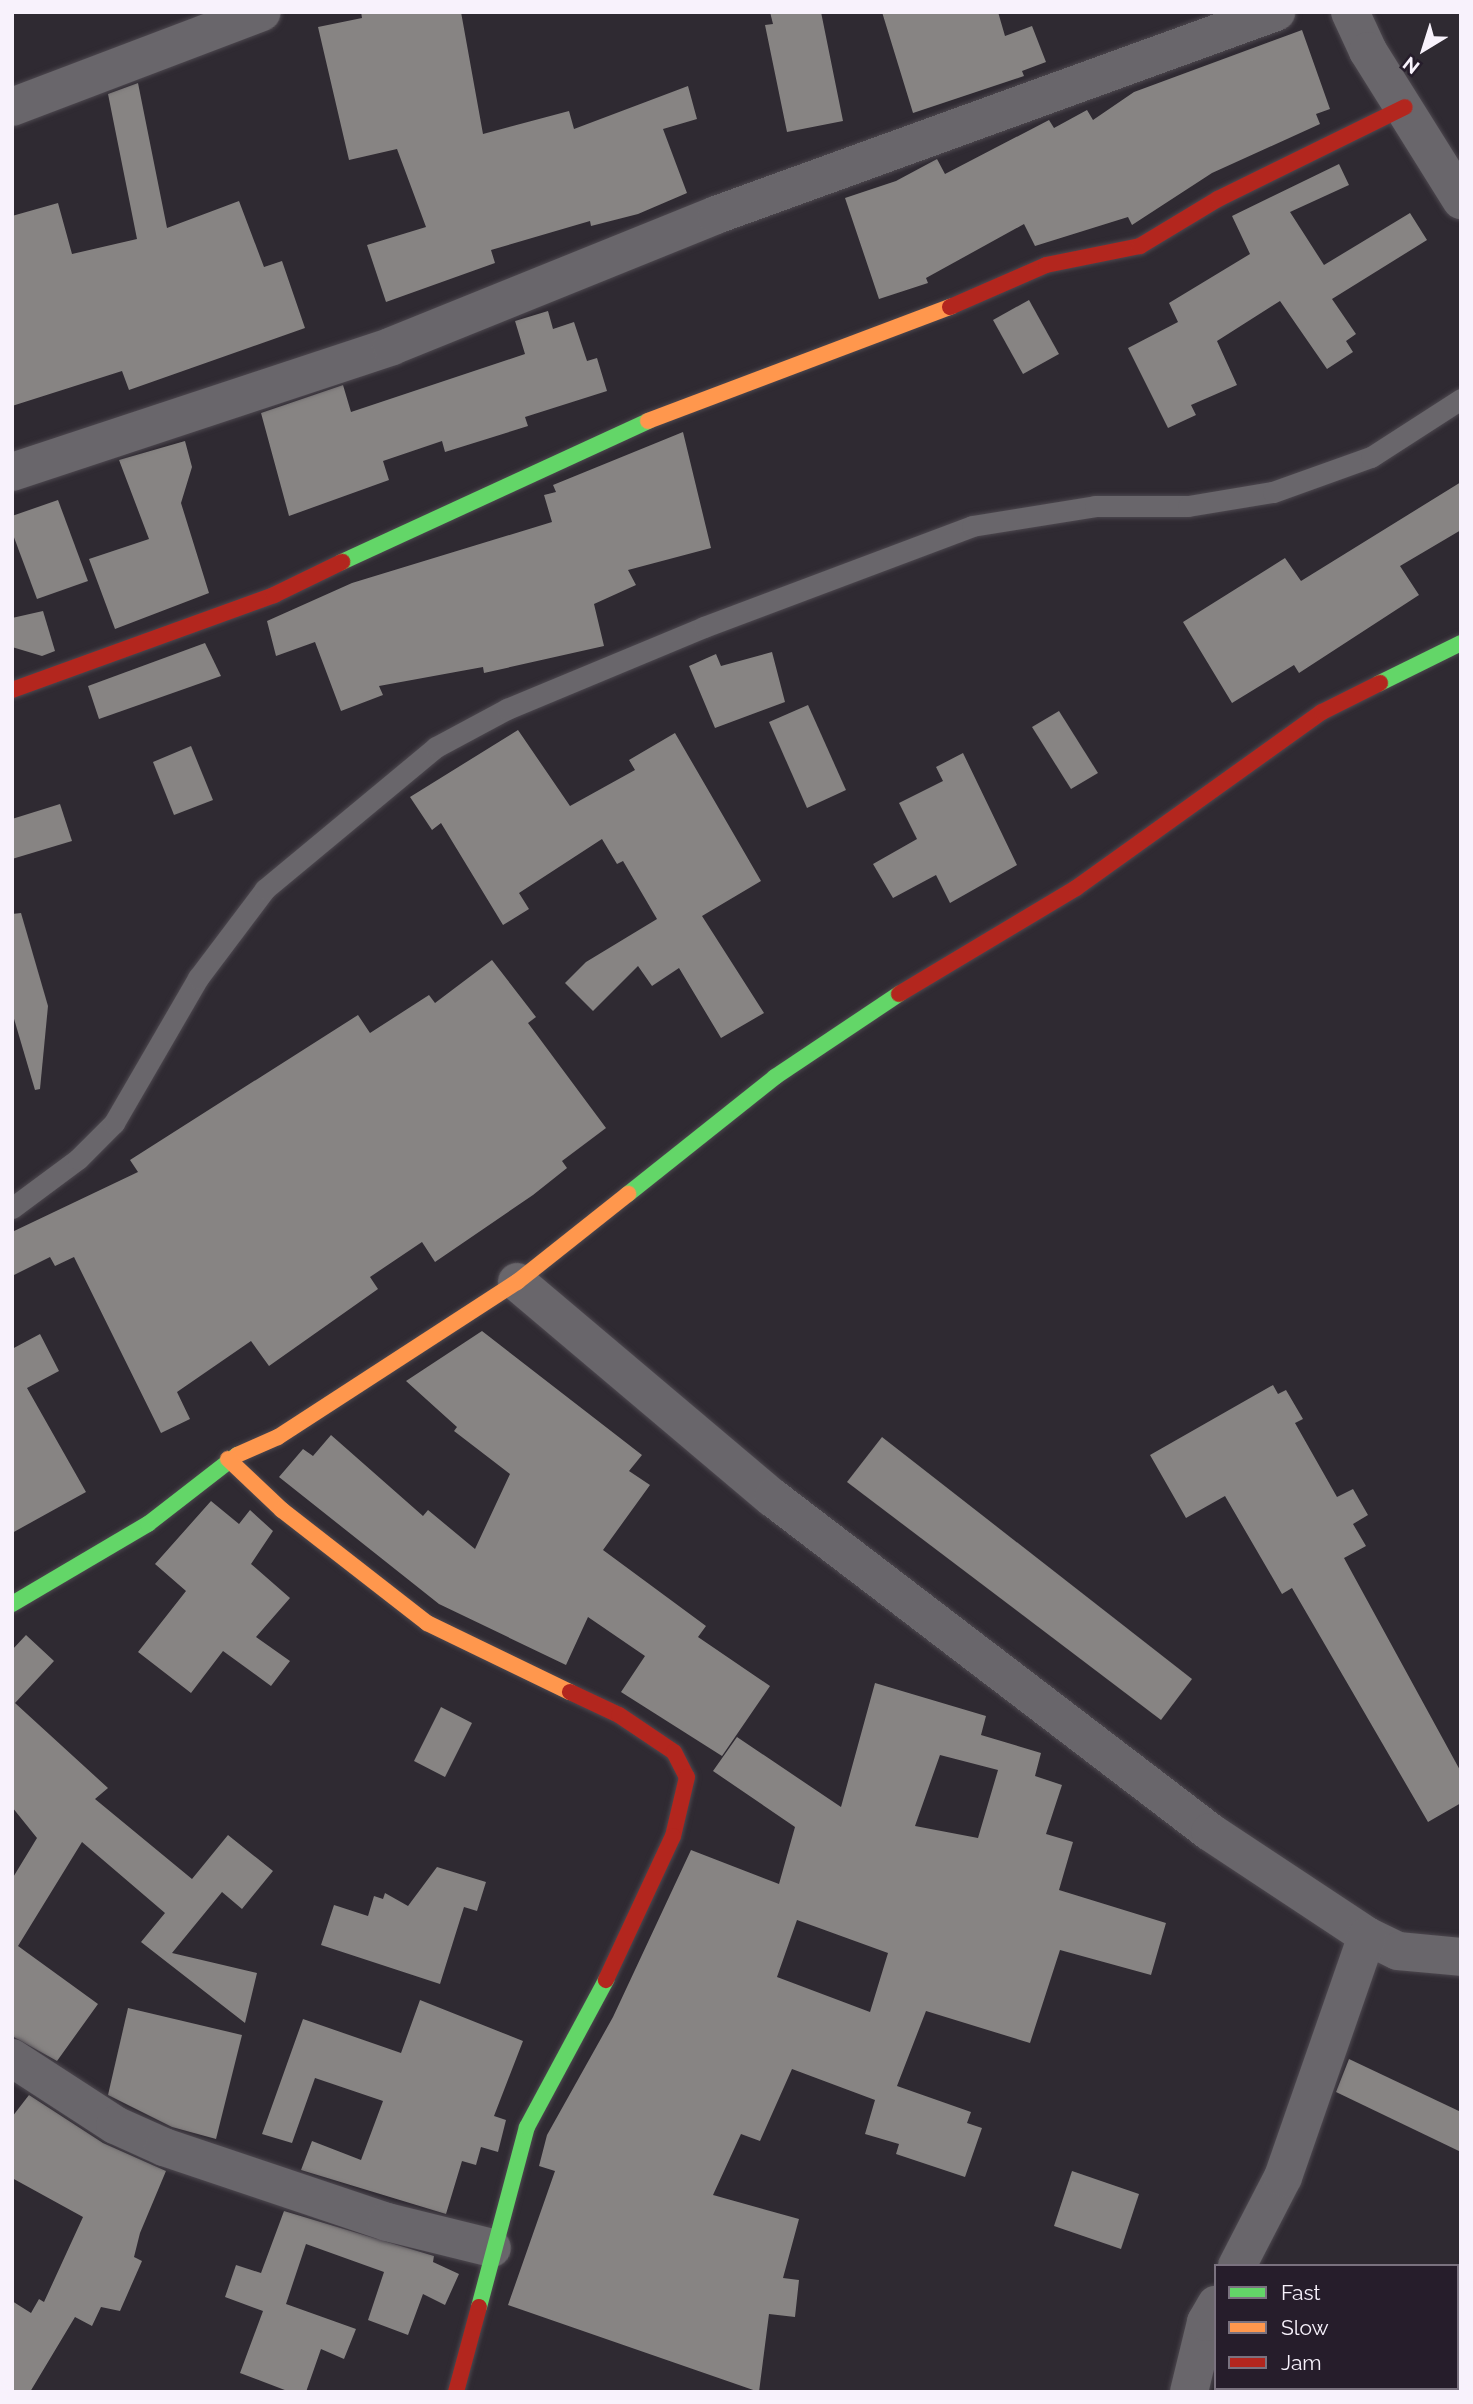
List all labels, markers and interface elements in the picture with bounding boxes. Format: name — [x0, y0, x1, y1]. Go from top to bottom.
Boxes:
north arrow — [1389, 14, 1459, 84]
text: N — [1399, 52, 1424, 79]
legend — [1214, 2264, 1459, 2390]
text: Fast — [1281, 2280, 1321, 2305]
text: Slow — [1281, 2315, 1329, 2340]
text: Jam — [1281, 2350, 1322, 2375]

